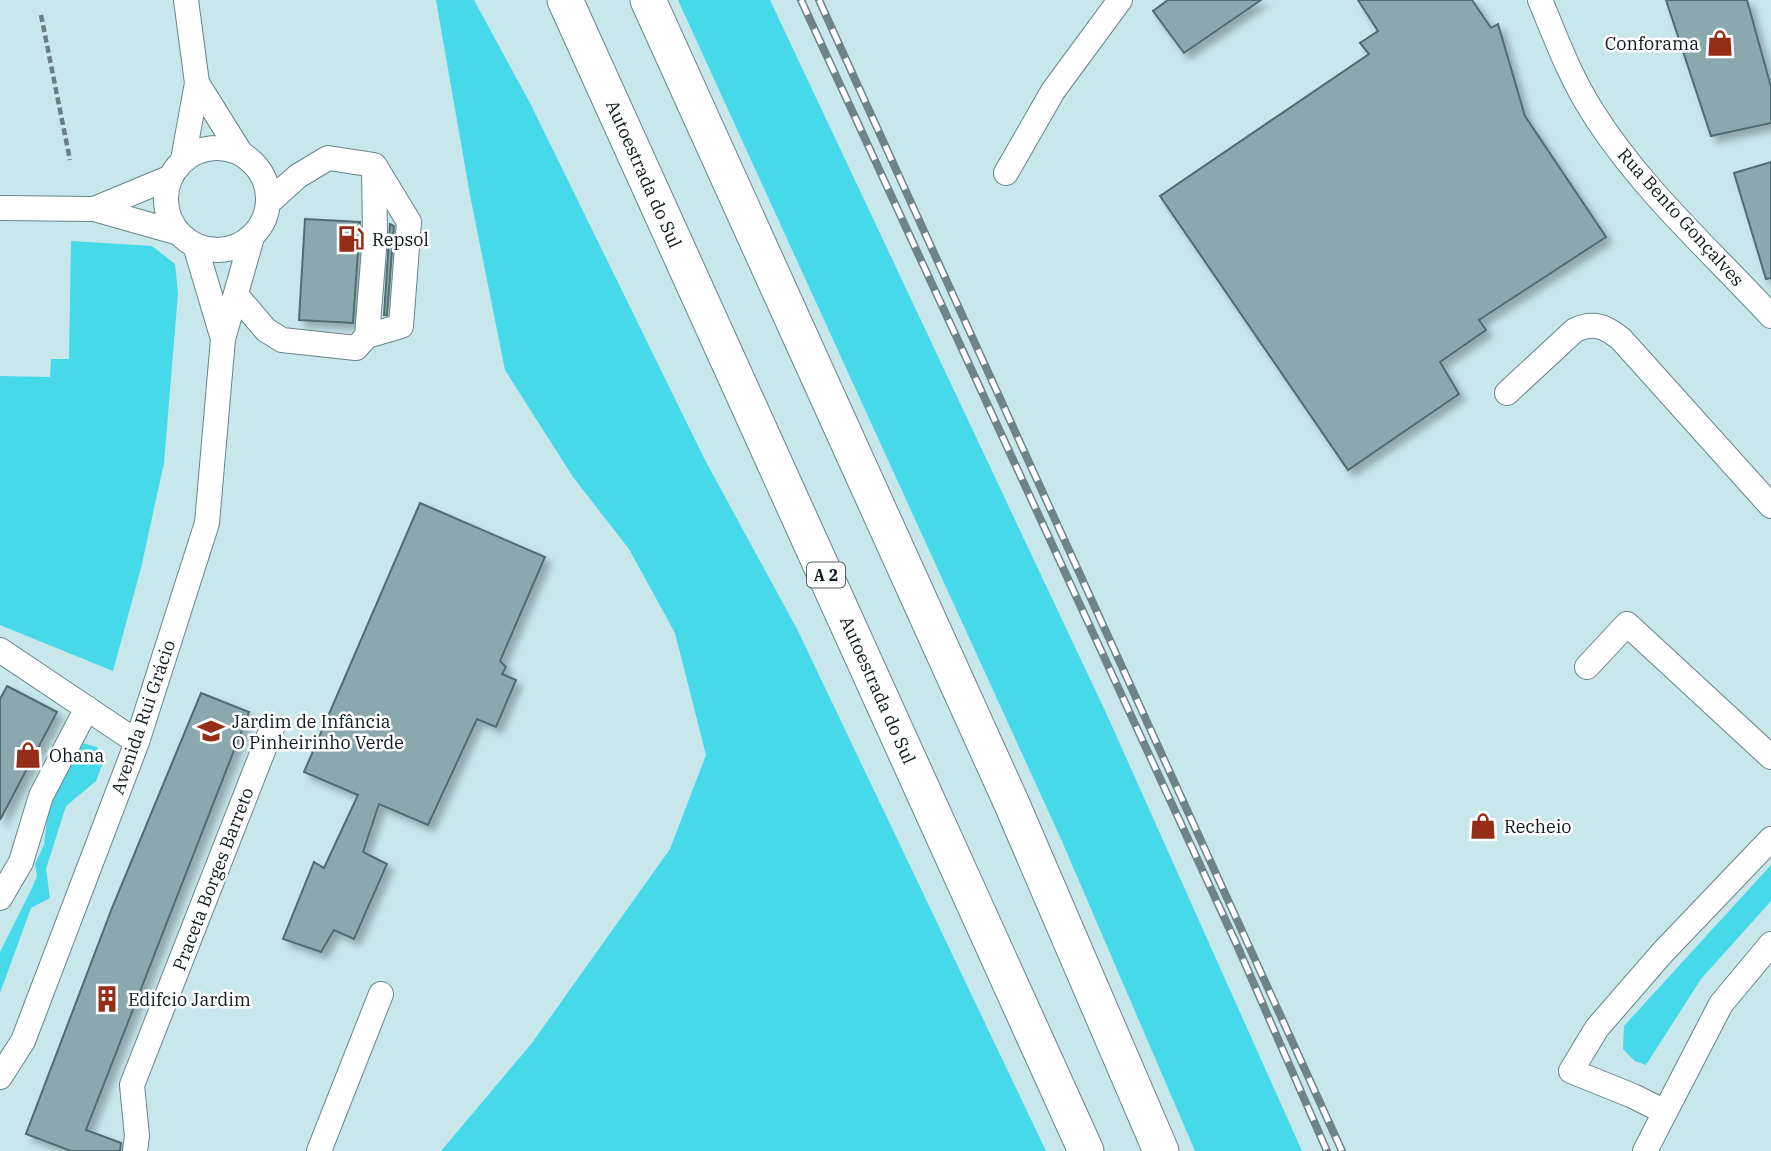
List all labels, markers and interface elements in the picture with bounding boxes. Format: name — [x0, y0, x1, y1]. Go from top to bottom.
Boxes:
shop icon: Conforama — [1705, 28, 1735, 58]
place label: Conforama — [1605, 32, 1699, 55]
street label: Autoestrada do Sul — [601, 96, 687, 252]
street label: Rua Bento Gonçalves — [1613, 143, 1749, 291]
fuel station icon: Repsol — [336, 224, 366, 254]
place label: Repsol — [372, 228, 429, 251]
road number: A 2 — [807, 562, 845, 588]
street label: Autoestrada do Sul — [835, 612, 921, 768]
street label: Avenida Rui Grácio — [106, 637, 180, 797]
place label: Jardim de Infância O Pinheirinho Verde — [232, 710, 404, 754]
school or university icon: Jardim de Infância O Pinheirinho Verde — [196, 716, 226, 746]
shop icon: Ohana — [13, 740, 43, 770]
place label: Ohana — [49, 744, 104, 767]
street label: Praceta Borges Barreto — [167, 784, 259, 974]
shop icon: Recheio — [1468, 811, 1498, 841]
place label: Recheio — [1504, 815, 1571, 838]
building icon: Edifcio Jardim — [92, 984, 122, 1014]
place label: Edifcio Jardim — [128, 988, 251, 1011]

